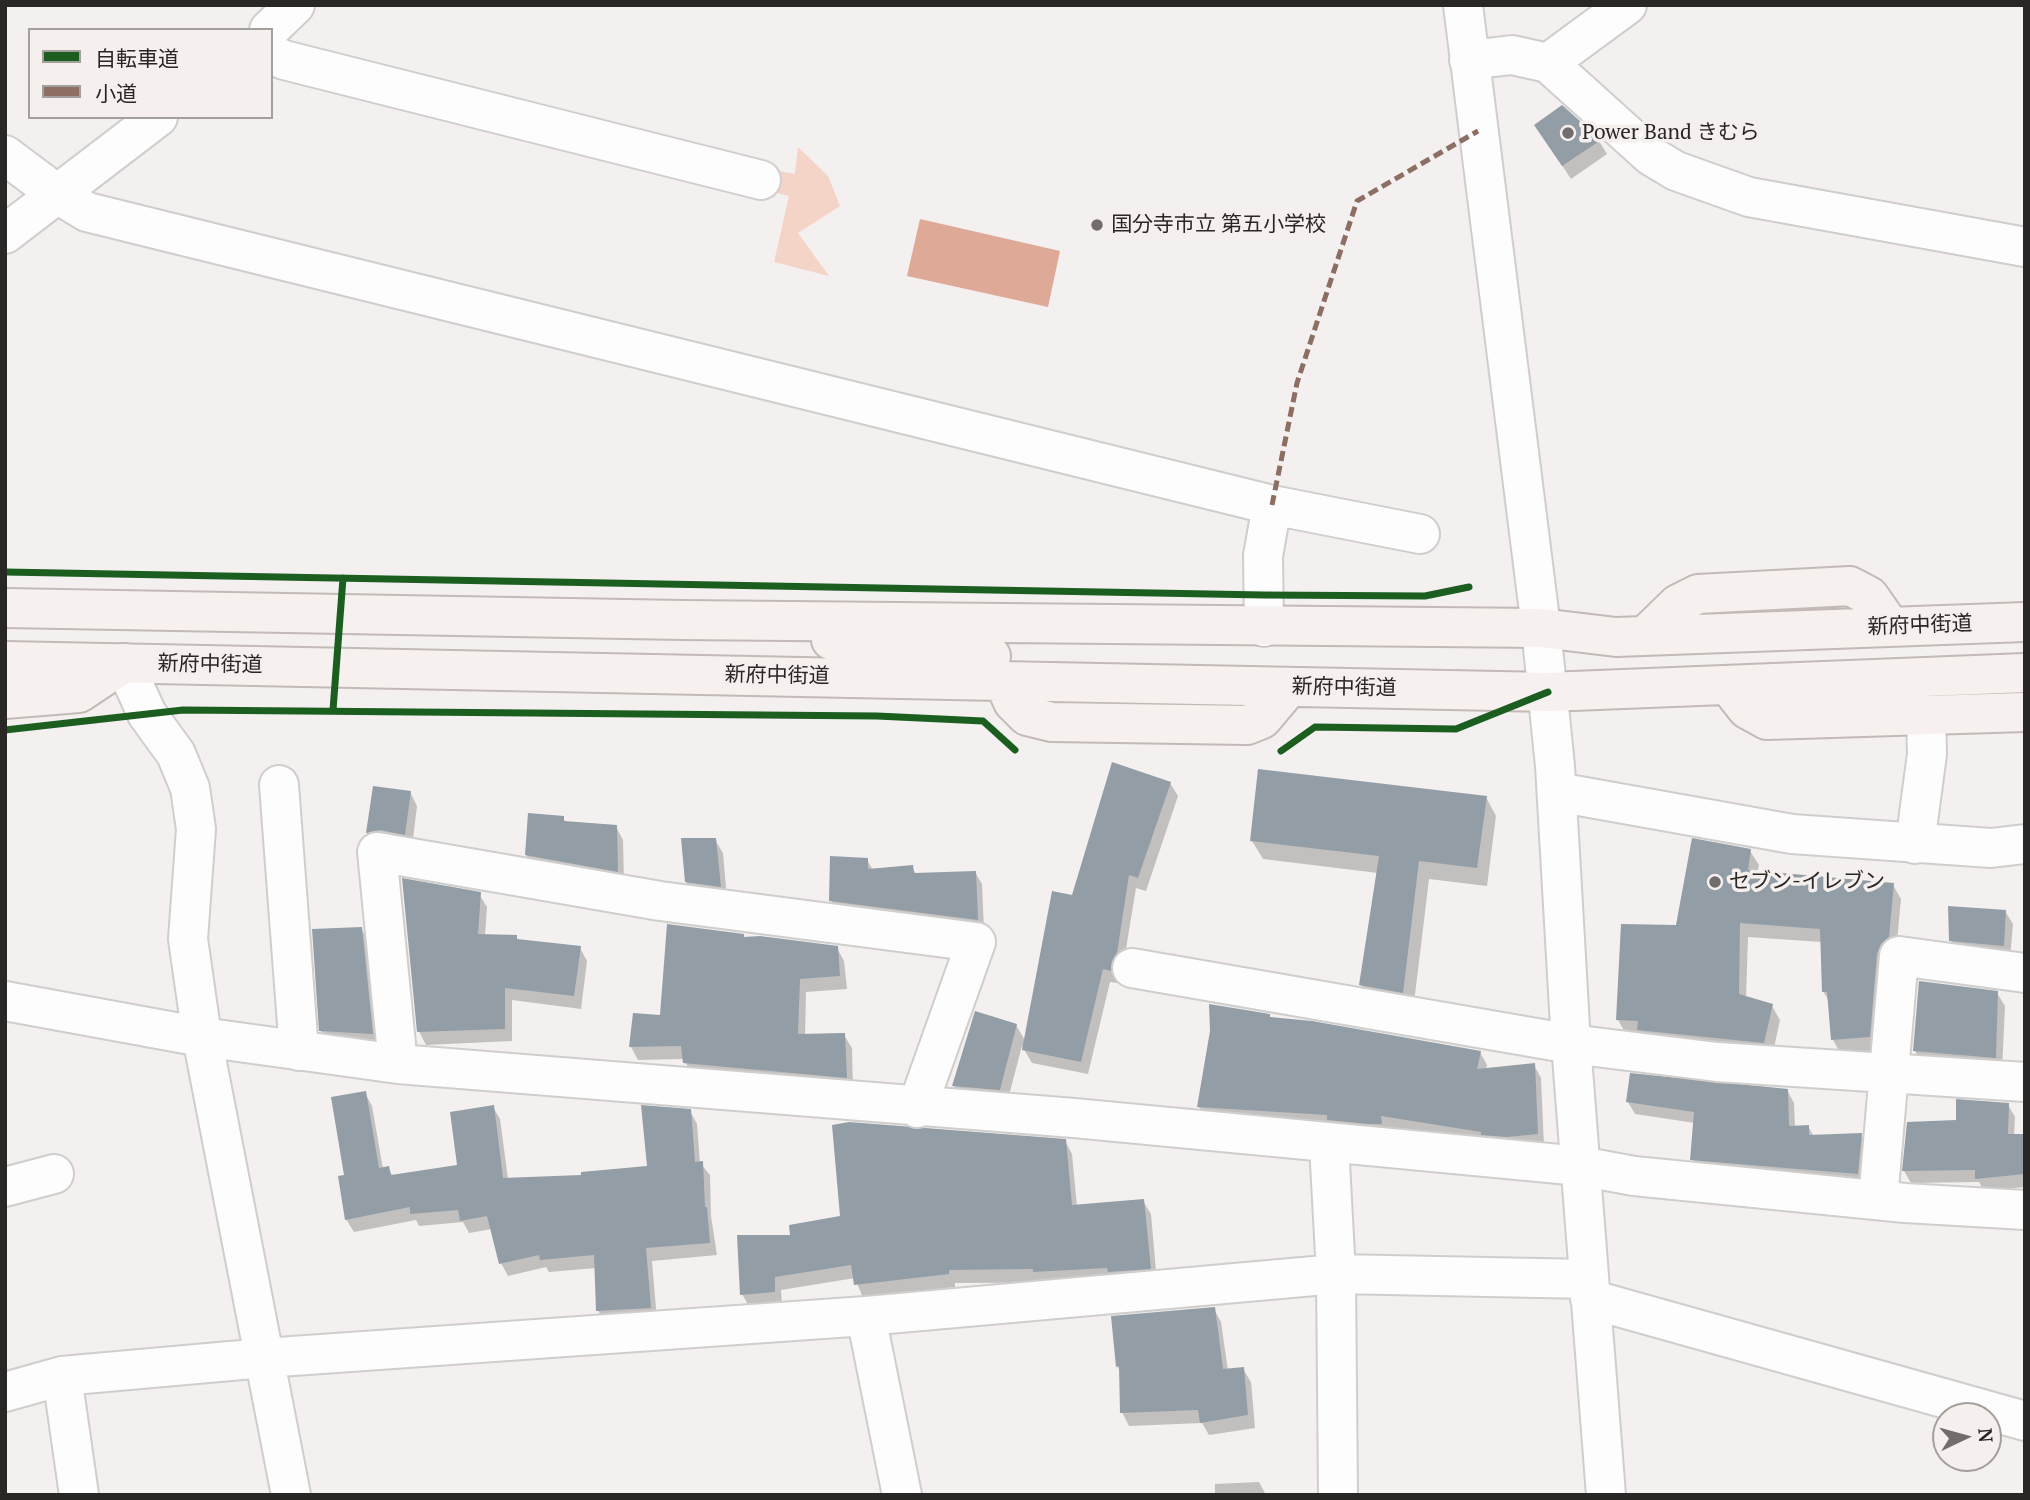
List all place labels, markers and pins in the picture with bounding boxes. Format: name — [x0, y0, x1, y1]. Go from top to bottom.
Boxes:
place label: Power Band きむら — [1582, 120, 1760, 146]
marker: Power Band きむら — [1560, 125, 1576, 141]
place label: 国分寺市立 第五小学校 — [1111, 212, 1326, 238]
marker: 国分寺市立 第五小学校 — [1089, 217, 1105, 233]
place label: セブン-イレブン — [1729, 869, 1885, 895]
marker: セブン-イレブン — [1707, 874, 1723, 890]

